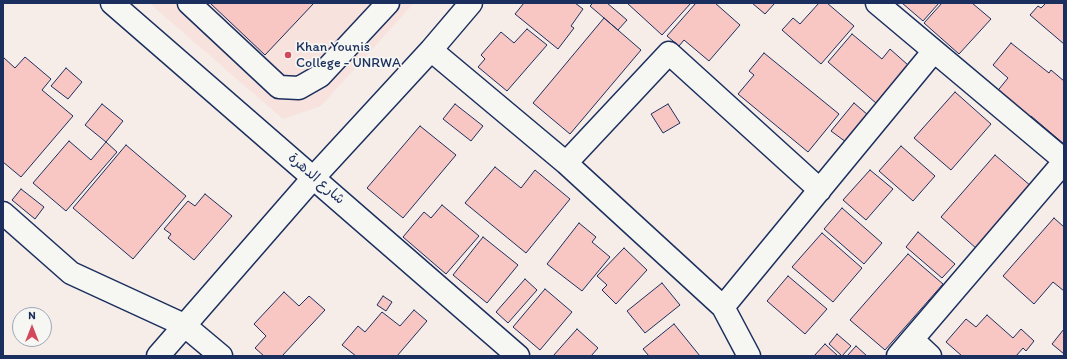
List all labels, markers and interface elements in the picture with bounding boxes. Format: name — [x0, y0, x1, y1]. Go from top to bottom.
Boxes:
place label: Khan Younis College - UNRWA — [296, 39, 401, 72]
marker: Khan Younis College - UNRWA — [283, 50, 293, 60]
street label: شارع الدهرة — [284, 150, 348, 208]
north arrow — [12, 307, 52, 347]
text: N — [28, 309, 36, 322]

